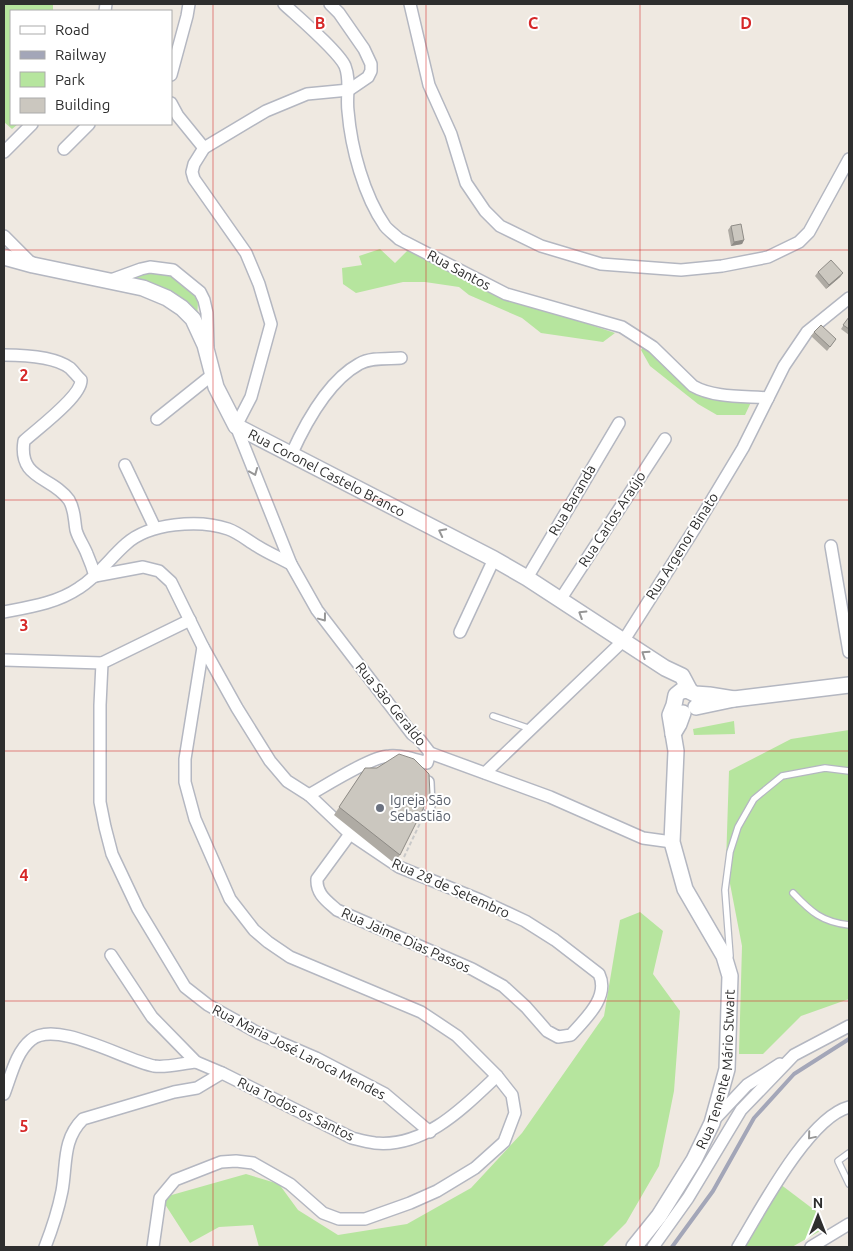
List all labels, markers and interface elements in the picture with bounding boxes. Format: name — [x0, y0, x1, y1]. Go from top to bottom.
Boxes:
legend — [10, 10, 172, 125]
text: B — [315, 14, 325, 32]
text: C — [528, 14, 538, 32]
text: D — [740, 14, 752, 32]
text: Road — [55, 21, 90, 38]
text: Railway — [55, 46, 106, 63]
text: Park — [55, 71, 85, 88]
text: Building — [55, 96, 110, 113]
street label: Rua Santos — [425, 247, 493, 293]
text: 2 — [19, 366, 29, 384]
street label: Rua Coronel Castelo Branco — [246, 426, 408, 520]
street label: Rua Baranda — [545, 462, 599, 538]
one-way arrow — [248, 467, 258, 475]
street label: Rua Carlos Araújo — [575, 468, 649, 570]
street label: Rua Argenor Binato — [643, 490, 721, 602]
one-way arrow — [438, 528, 447, 538]
one-way arrow — [579, 611, 588, 620]
one-way arrow — [317, 612, 326, 622]
text: 3 — [19, 616, 29, 634]
one-way arrow — [641, 651, 650, 660]
street label: Rua São Geraldo — [352, 659, 430, 749]
place label: Igreja São Sebastião — [390, 792, 451, 824]
marker: Igreja São Sebastião — [374, 802, 386, 814]
street label: Rua 28 de Setembro — [390, 855, 512, 921]
text: 4 — [19, 866, 29, 884]
street label: Rua Jaime Dias Passos — [339, 904, 473, 976]
street label: Rua Tenente Mário Stwart — [693, 989, 738, 1151]
street label: Rua Maria José Laroca Mendes — [210, 1001, 388, 1103]
street label: Rua Todos os Santos — [235, 1074, 357, 1144]
text: 5 — [19, 1117, 29, 1135]
one-way arrow — [808, 1130, 817, 1139]
north arrow — [793, 1191, 843, 1241]
text: N — [813, 1195, 823, 1211]

